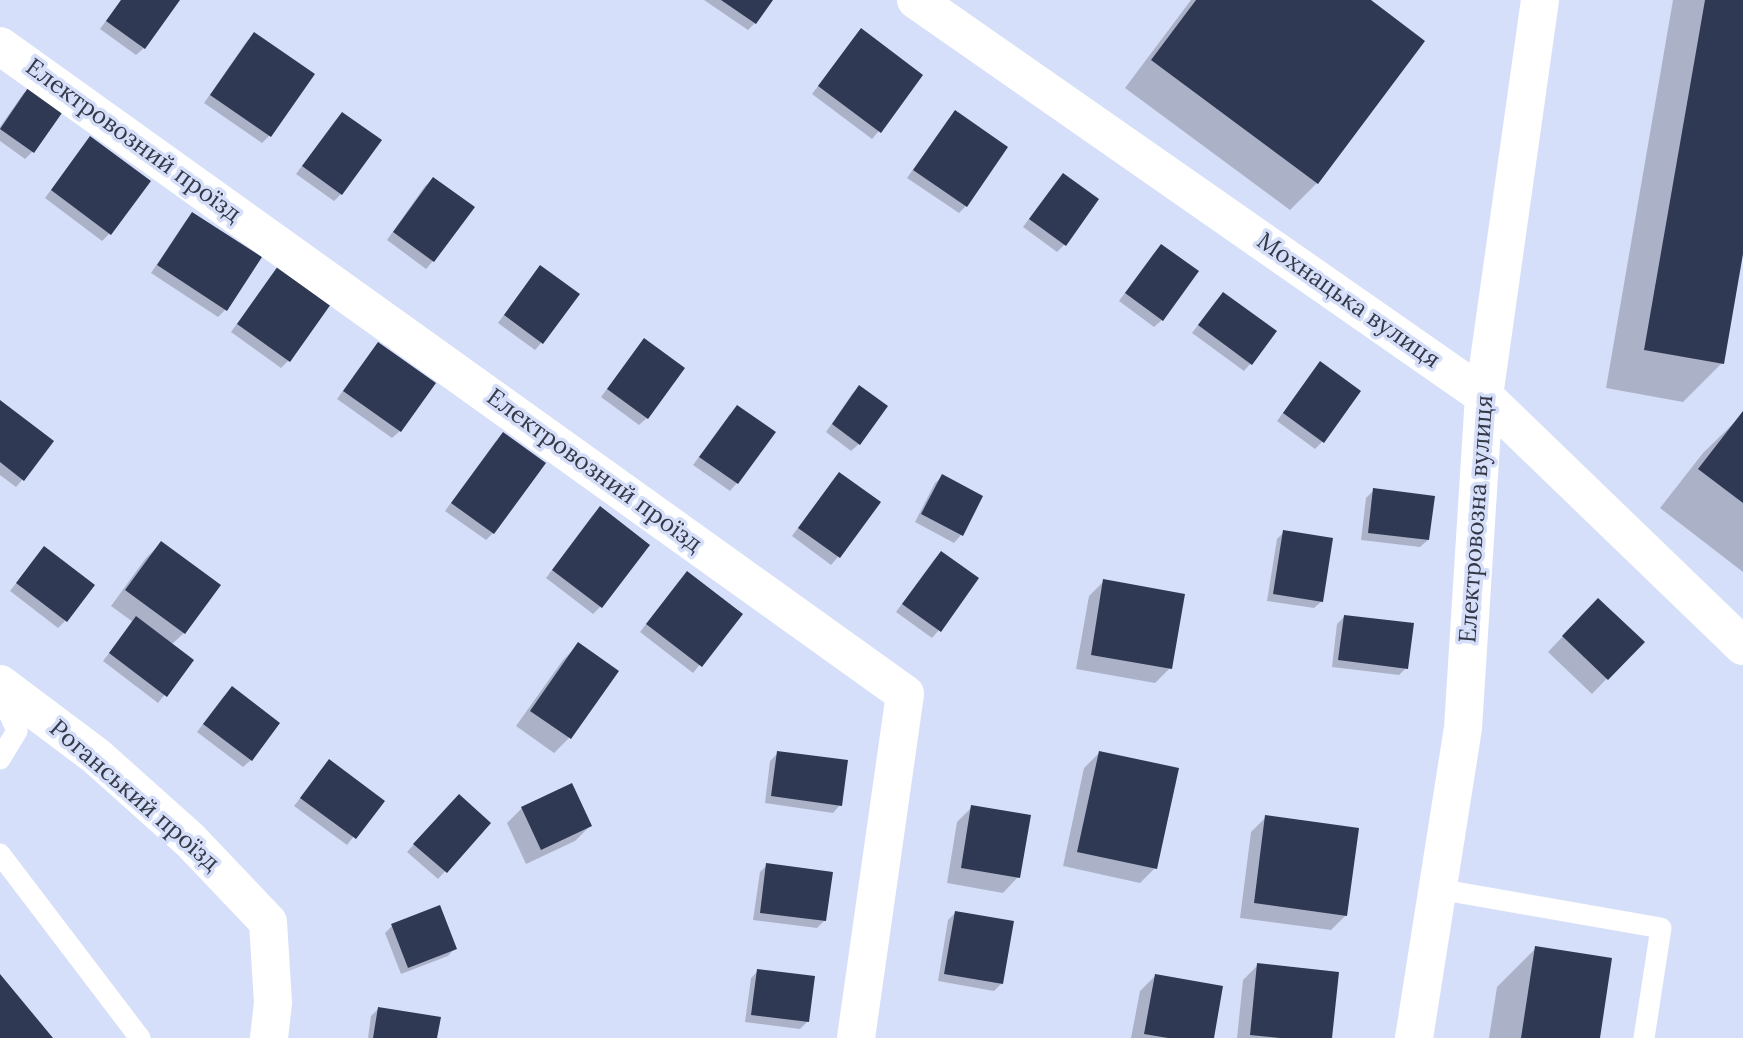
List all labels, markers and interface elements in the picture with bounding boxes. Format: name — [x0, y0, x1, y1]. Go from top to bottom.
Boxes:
street label: Електровозний проїзд — [20, 53, 246, 229]
street label: Мохнацька вулиця — [1251, 227, 1445, 375]
street label: Електровозний проїзд — [481, 383, 707, 559]
street label: Електровозна вулиця — [1454, 394, 1500, 644]
street label: Роганський проїзд — [43, 714, 225, 878]

